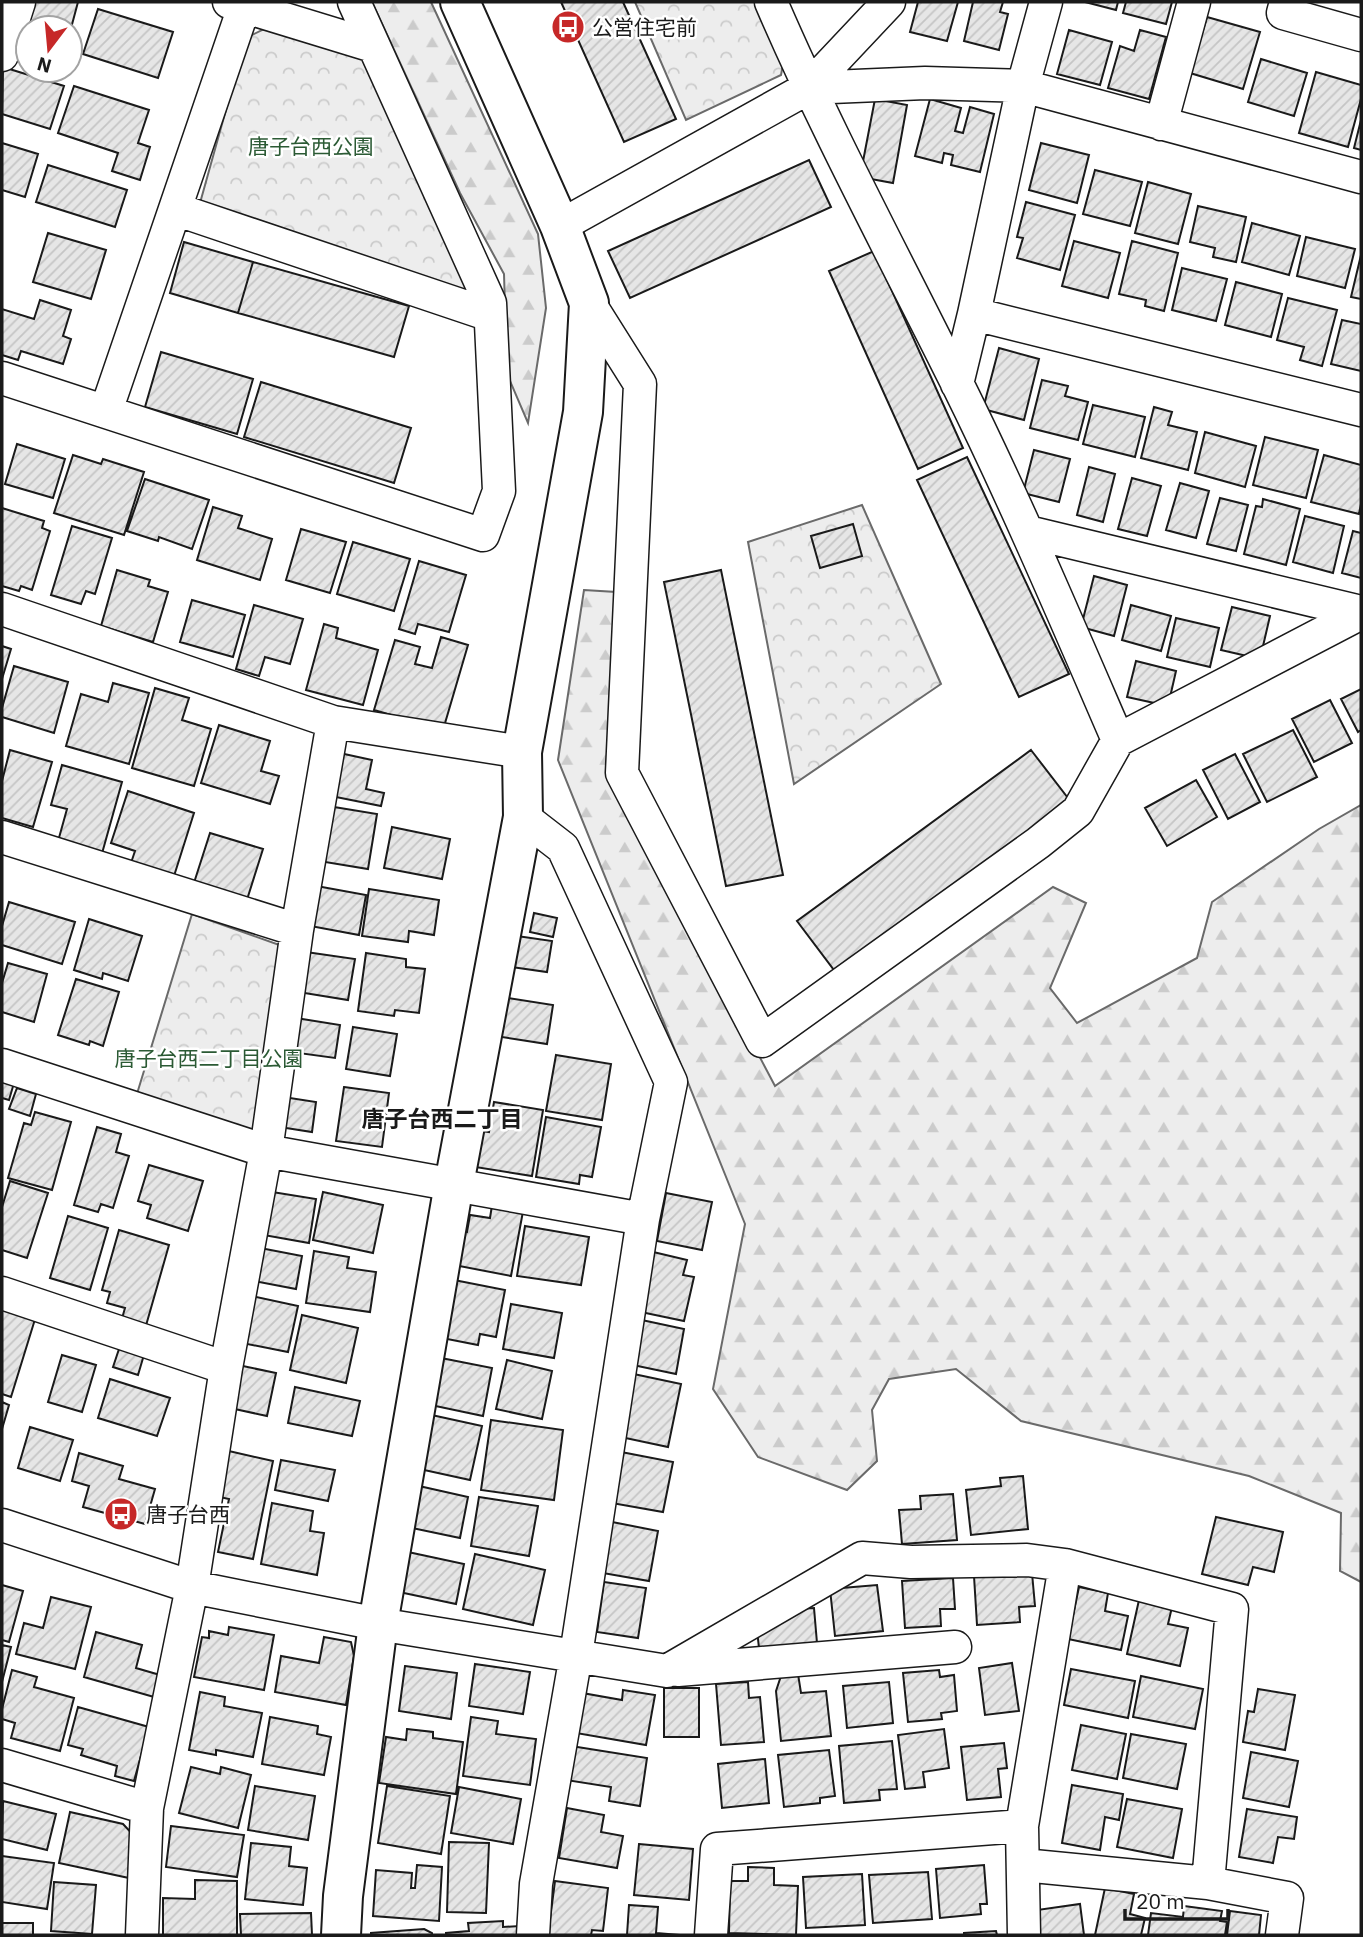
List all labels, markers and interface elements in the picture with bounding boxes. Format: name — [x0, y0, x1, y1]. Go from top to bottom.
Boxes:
bus stop icon: 公営住宅前 — [549, 8, 587, 46]
place label: 公営住宅前 — [592, 13, 697, 41]
north arrow — [14, 14, 84, 84]
text: N — [34, 52, 54, 79]
park label: 唐子台西公園 — [248, 132, 374, 160]
park label: 唐子台西二丁目公園 — [115, 1044, 304, 1072]
district label: 唐子台西二丁目 — [362, 1103, 523, 1133]
bus stop icon: 唐子台西 — [102, 1495, 140, 1533]
place label: 唐子台西 — [146, 1500, 230, 1528]
scale bar — [1125, 1878, 1228, 1922]
text: 20 m — [1136, 1887, 1185, 1915]

